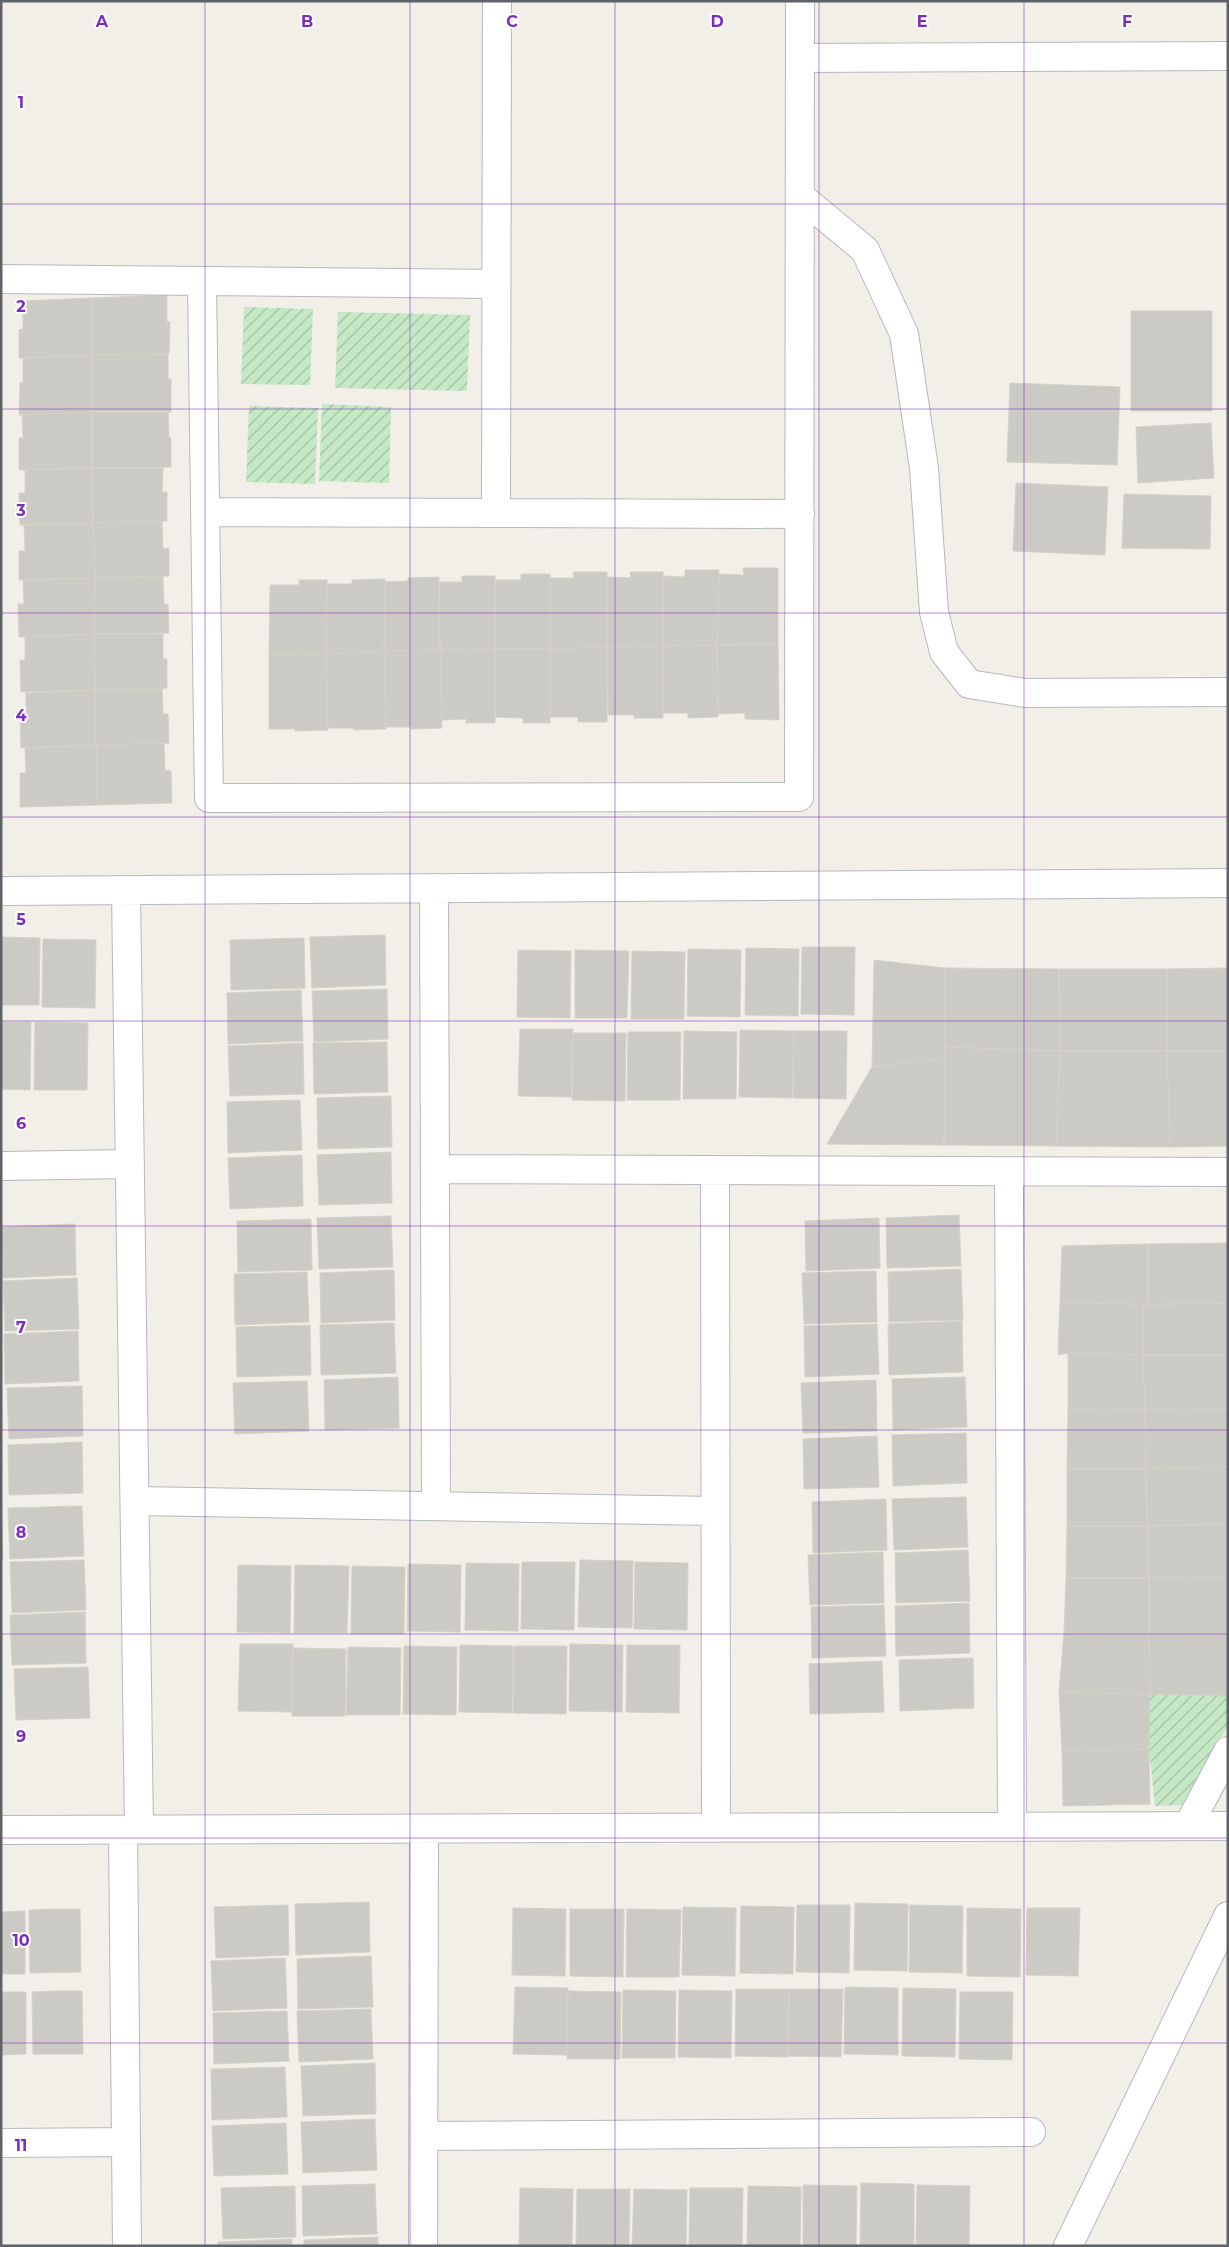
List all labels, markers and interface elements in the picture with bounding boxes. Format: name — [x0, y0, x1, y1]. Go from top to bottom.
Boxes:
text: A — [95, 12, 109, 31]
text: B — [301, 12, 313, 31]
text: C — [506, 12, 518, 31]
text: D — [710, 12, 724, 31]
text: E — [917, 12, 927, 31]
text: F — [1122, 12, 1132, 31]
text: 1 — [18, 93, 24, 112]
text: 2 — [16, 297, 26, 316]
text: 3 — [15, 501, 26, 520]
text: 4 — [15, 706, 27, 725]
text: 5 — [16, 910, 26, 929]
text: 6 — [16, 1114, 26, 1133]
text: 7 — [16, 1318, 26, 1337]
text: 8 — [16, 1523, 26, 1542]
text: 9 — [16, 1727, 26, 1746]
text: 10 — [12, 1931, 30, 1950]
text: 11 — [15, 2136, 27, 2155]

